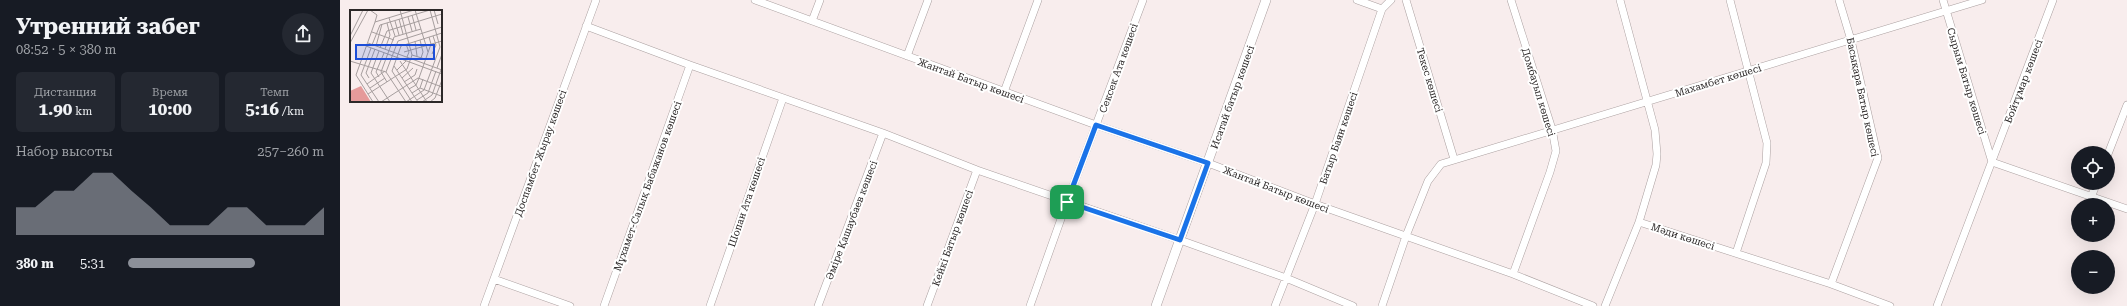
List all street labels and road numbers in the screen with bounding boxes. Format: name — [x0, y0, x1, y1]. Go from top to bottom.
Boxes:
street label: Сексек Ата көшесі — [1097, 22, 1140, 114]
street label: Сырым Батыр көшесі — [1945, 26, 1988, 136]
street label: Басықара Батыр көшесі — [1844, 36, 1881, 158]
street label: Бойтұмар көшесі — [2002, 38, 2045, 125]
street label: Исатай батыр көшесі — [1209, 44, 1256, 150]
street label: Текес көшесі — [1414, 47, 1445, 114]
street label: Домбауыл көшесі — [1520, 47, 1557, 138]
street label: Жантай Батыр көшесі — [916, 56, 1026, 105]
street label: Махамбет көшесі — [1674, 62, 1763, 99]
street label: Доспамбет Жырау көшесі — [512, 88, 569, 218]
street label: Батыр Баян көшесі — [1318, 91, 1359, 186]
street label: Мұхамет-Салық Бабажанов көшесі — [611, 100, 683, 273]
street label: Шопан Ата көшесі — [726, 156, 767, 248]
street label: Әміре Қашаубаев көшесі — [824, 159, 879, 281]
street label: Жантай Батыр көшесі — [1221, 164, 1330, 215]
street label: Кейкі Батыр көшесі — [930, 189, 975, 288]
street label: Мәди көшесі — [1650, 221, 1716, 252]

